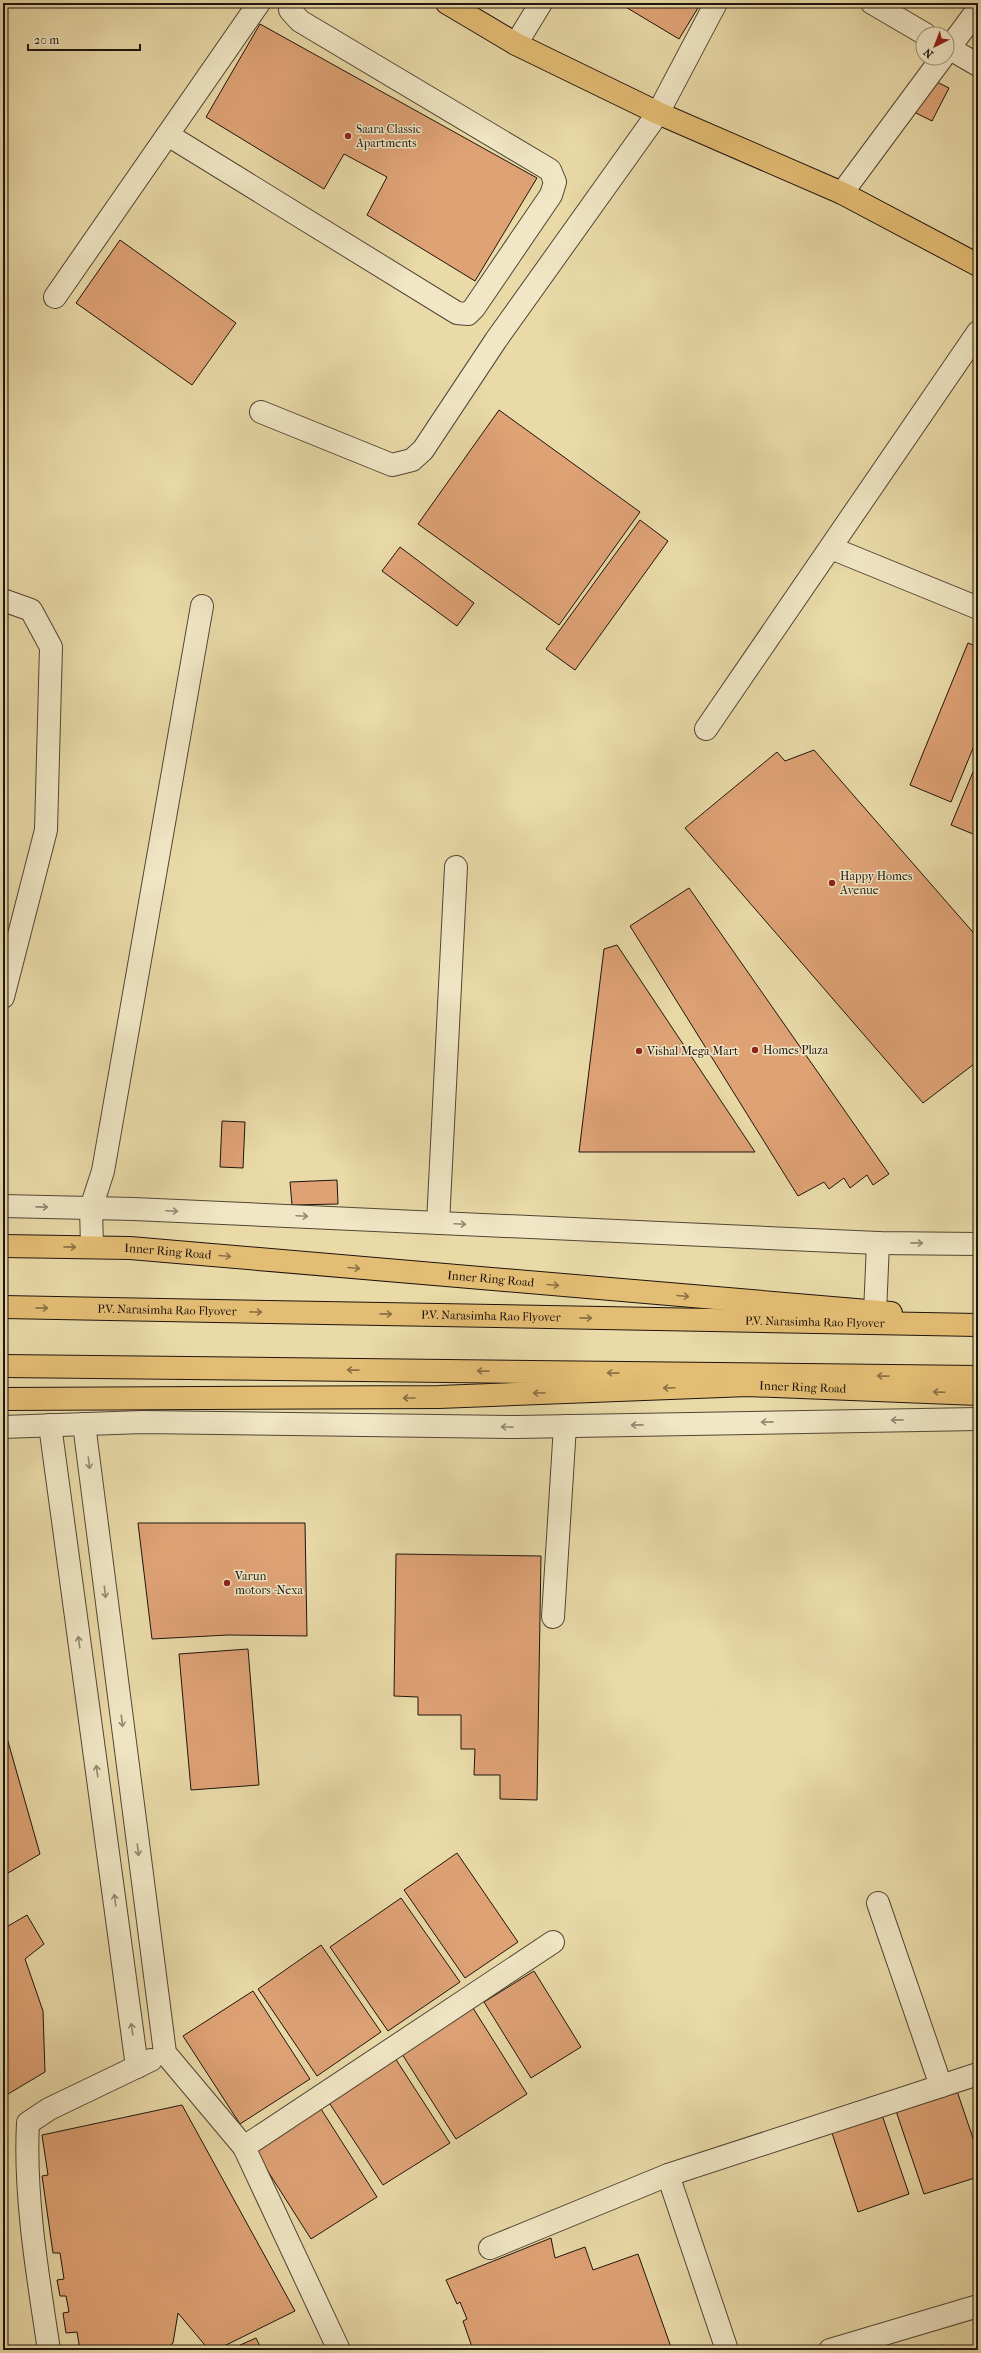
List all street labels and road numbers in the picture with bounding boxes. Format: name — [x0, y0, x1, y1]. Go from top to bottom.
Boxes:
street label: Inner Ring Road — [124, 1241, 212, 1262]
street label: Inner Ring Road — [447, 1268, 535, 1290]
street label: P.V. Narasimha Rao Flyover — [97, 1302, 238, 1318]
street label: P.V. Narasimha Rao Flyover — [421, 1308, 562, 1324]
street label: P.V. Narasimha Rao Flyover — [745, 1314, 886, 1330]
street label: Inner Ring Road — [759, 1378, 847, 1396]

